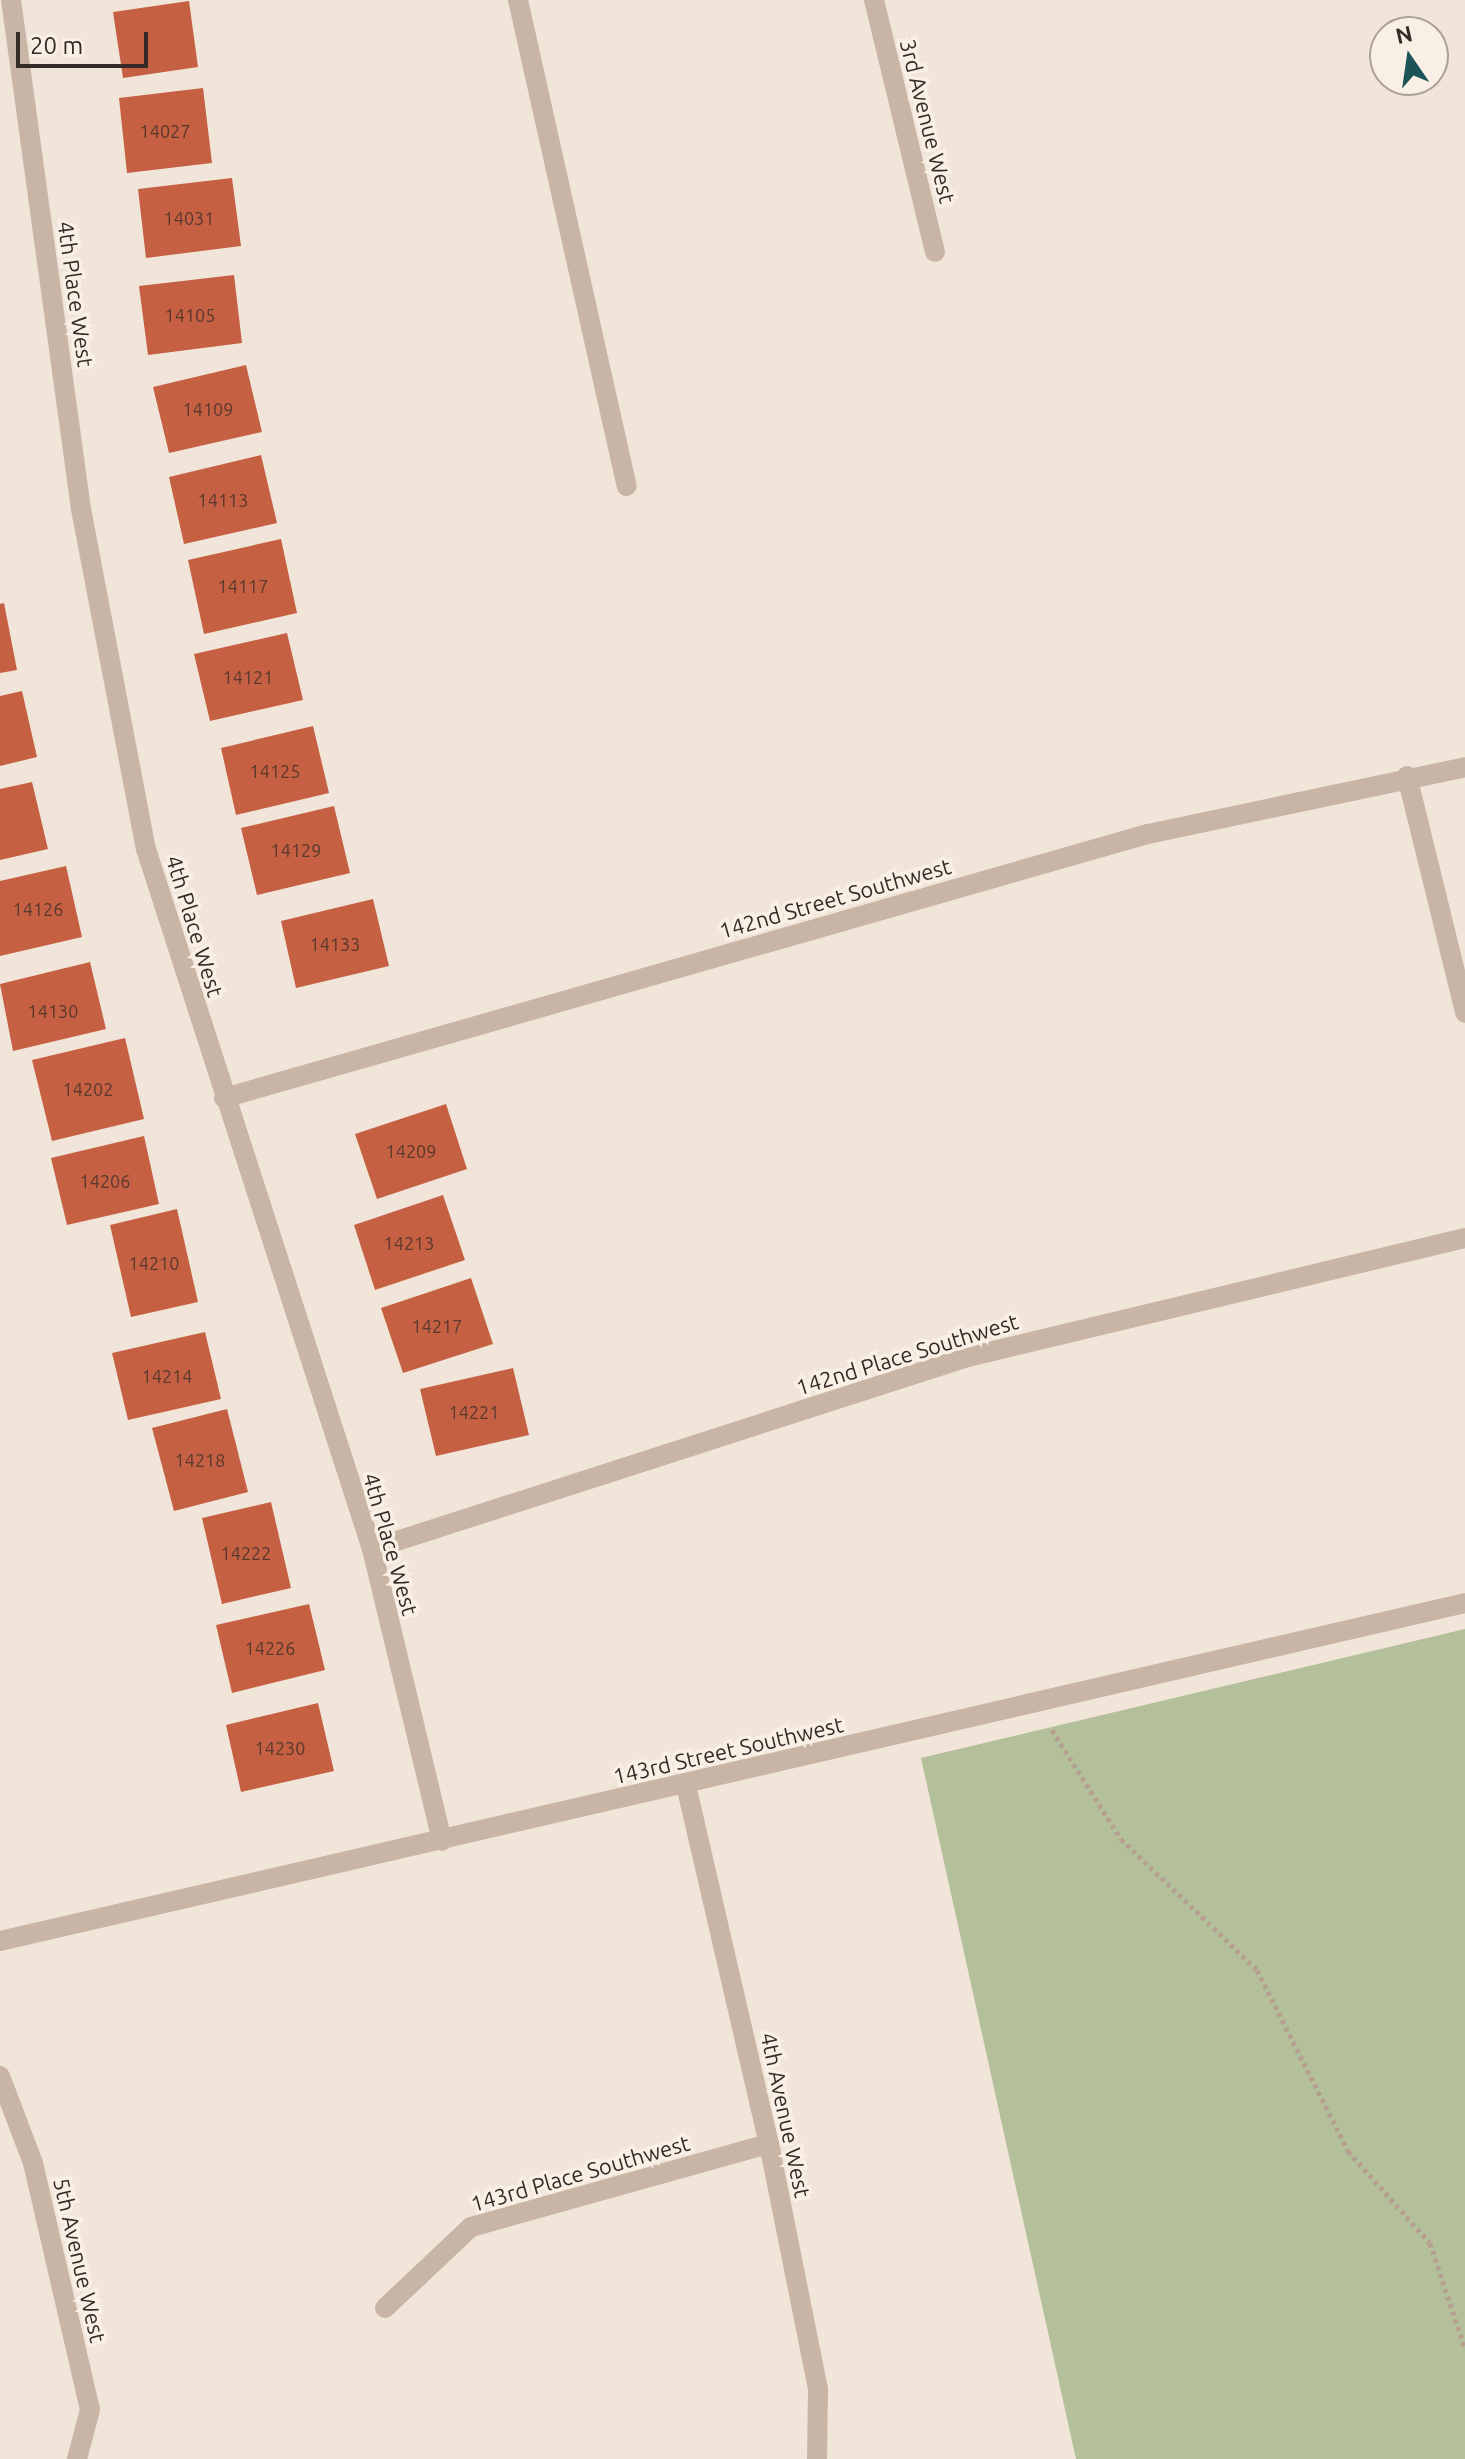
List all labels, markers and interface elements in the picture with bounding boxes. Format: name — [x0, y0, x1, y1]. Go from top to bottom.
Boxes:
scale bar — [20, 16, 152, 66]
north arrow — [1369, 16, 1449, 96]
text: N — [1393, 20, 1415, 48]
text: 20 m — [30, 32, 83, 59]
street label: 3rd Avenue West — [895, 36, 961, 206]
house number: 14027 — [140, 120, 190, 142]
house number: 14031 — [164, 207, 214, 229]
street label: 4th Place West — [53, 220, 99, 368]
house number: 14105 — [165, 304, 215, 326]
house number: 14109 — [183, 398, 233, 420]
house number: 14113 — [198, 489, 248, 511]
house number: 14117 — [218, 575, 268, 597]
house number: 14121 — [223, 666, 273, 688]
house number: 14125 — [250, 760, 300, 782]
house number: 14129 — [271, 839, 321, 861]
street label: 4th Place West — [161, 852, 229, 1000]
street label: 142nd Street Southwest — [716, 852, 954, 944]
house number: 14126 — [13, 898, 63, 920]
house number: 14133 — [310, 933, 360, 955]
house number: 14130 — [28, 1000, 78, 1022]
house number: 14202 — [63, 1078, 113, 1100]
house number: 14209 — [386, 1140, 436, 1162]
house number: 14206 — [80, 1170, 130, 1192]
house number: 14213 — [384, 1232, 434, 1254]
house number: 14210 — [129, 1252, 179, 1274]
street label: 142nd Place Southwest — [793, 1308, 1021, 1400]
house number: 14217 — [412, 1315, 462, 1337]
house number: 14214 — [142, 1365, 192, 1387]
house number: 14221 — [449, 1401, 499, 1423]
house number: 14218 — [175, 1449, 225, 1471]
street label: 4th Place West — [358, 1470, 424, 1618]
house number: 14222 — [221, 1542, 271, 1564]
house number: 14226 — [245, 1637, 295, 1659]
street label: 143rd Street Southwest — [610, 1711, 846, 1789]
house number: 14230 — [255, 1737, 305, 1759]
street label: 4th Avenue West — [756, 2030, 816, 2200]
street label: 143rd Place Southwest — [467, 2129, 693, 2217]
street label: 5th Avenue West — [48, 2175, 112, 2345]

